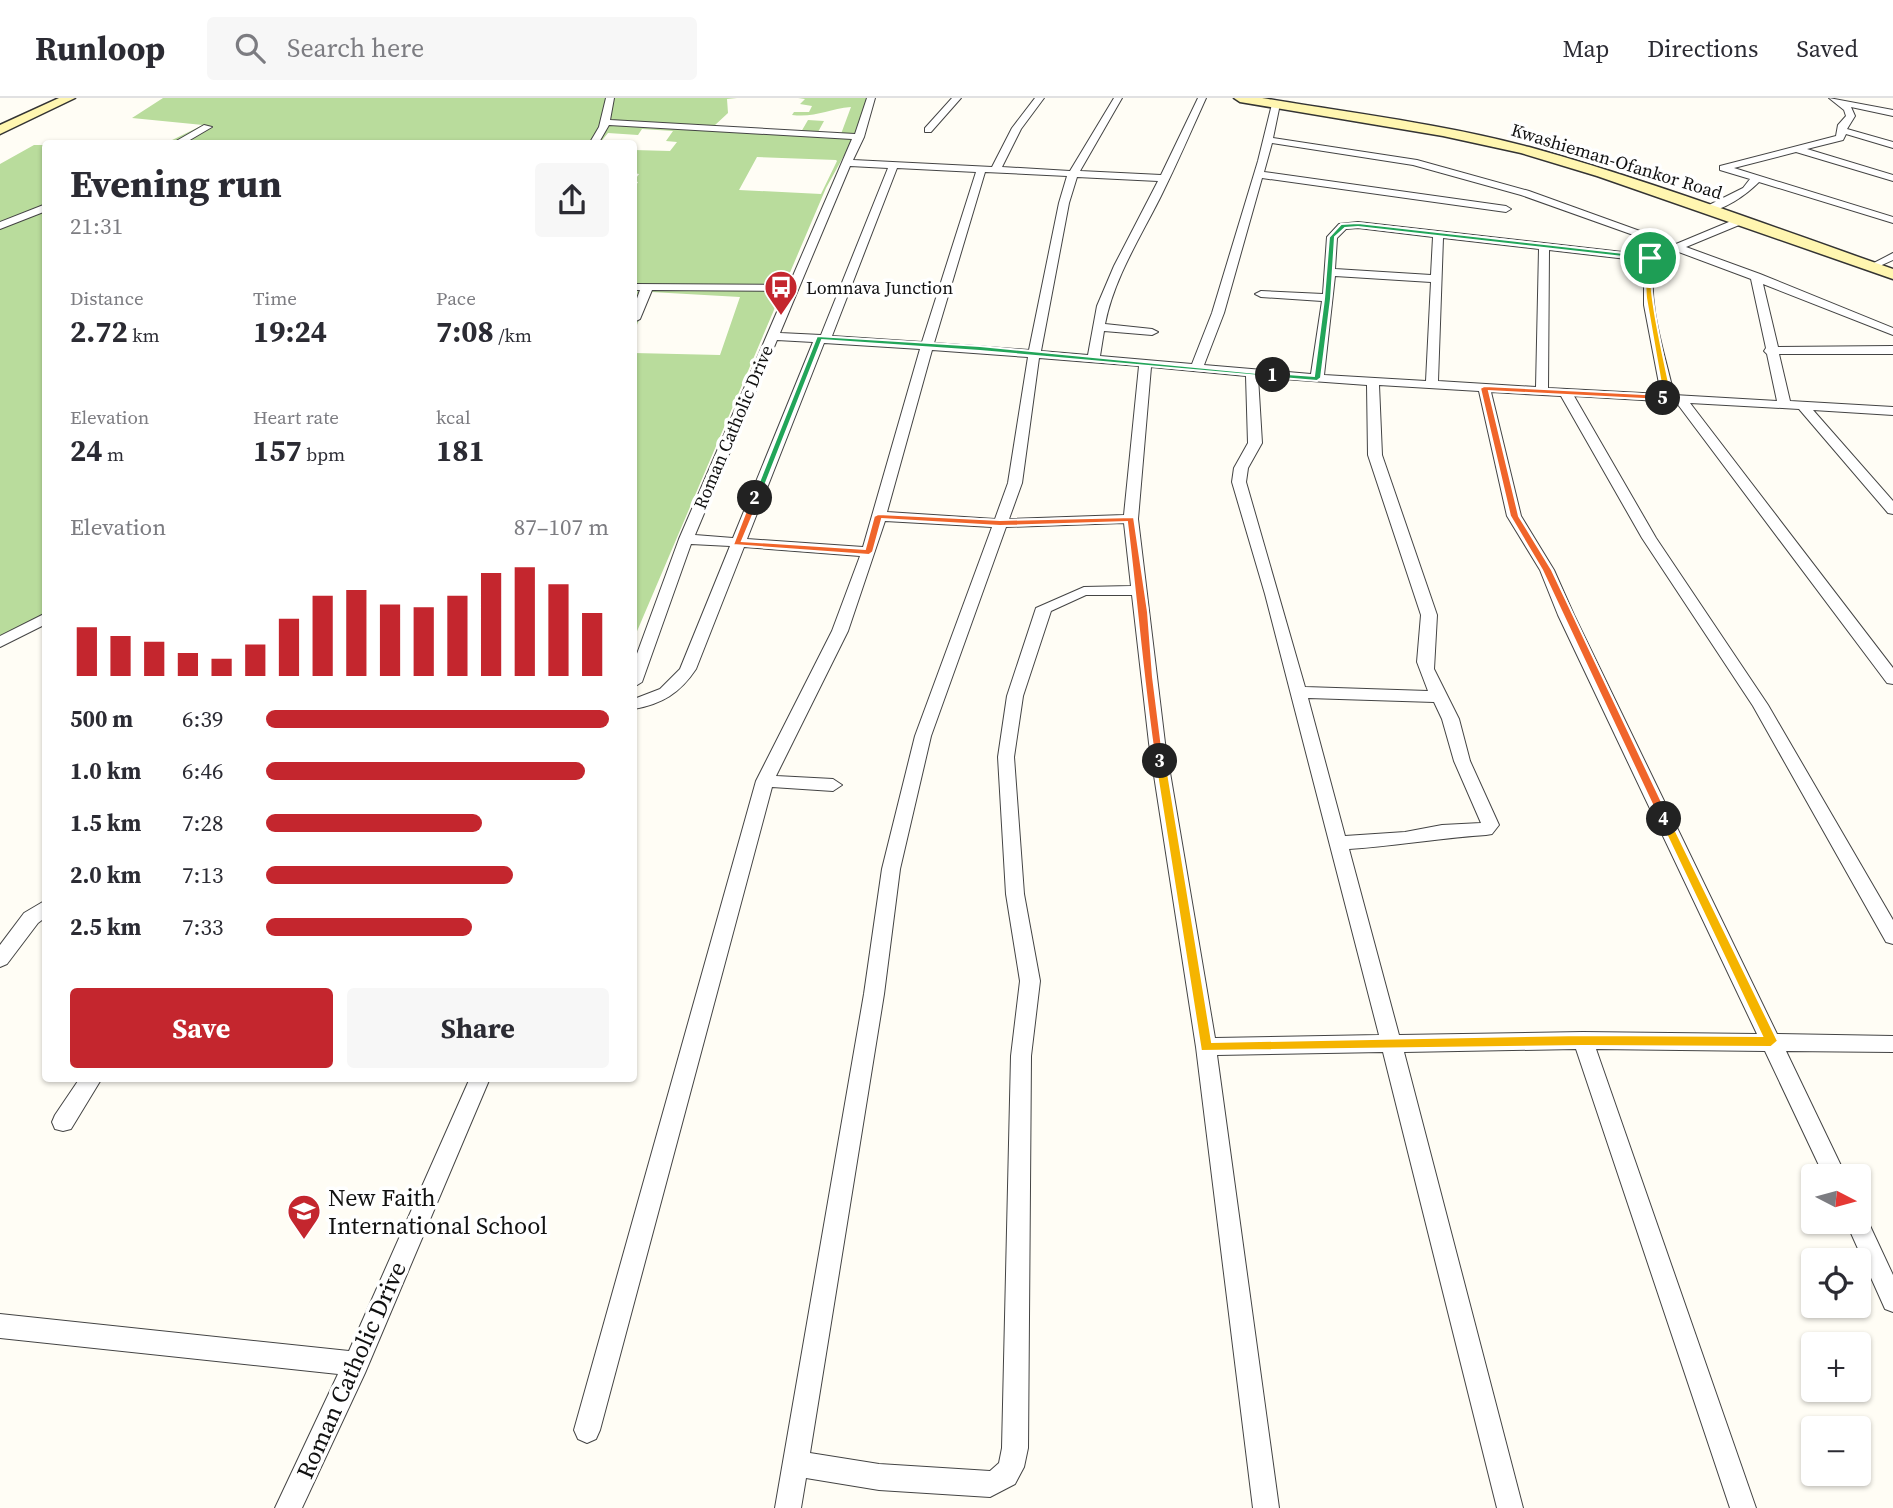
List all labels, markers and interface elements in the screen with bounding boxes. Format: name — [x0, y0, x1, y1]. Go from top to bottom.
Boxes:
search box — [207, 17, 697, 80]
text: Runloop — [35, 26, 165, 71]
icon: search — [231, 29, 269, 67]
text: Search here — [287, 30, 424, 66]
text: Map — [1562, 32, 1609, 65]
text: Directions — [1647, 32, 1758, 65]
text: Saved — [1796, 32, 1858, 65]
street label: Kwashieman-Ofankor Road — [1508, 117, 1726, 205]
text: Evening run — [70, 158, 282, 210]
button: share — [535, 163, 609, 237]
text: 21:31 — [70, 210, 123, 242]
pin — [1620, 228, 1680, 288]
icon: arrive — [1631, 239, 1669, 277]
bus stop icon: Lomnava Junction — [762, 268, 800, 317]
place label: Lomnava Junction — [806, 275, 953, 300]
text: Distance — [70, 285, 144, 311]
text: Time — [253, 285, 297, 311]
text: Pace — [436, 285, 476, 311]
text: 2.72 — [70, 311, 128, 352]
text: 19:24 — [253, 311, 327, 352]
text: 7:08 — [436, 311, 494, 352]
text: km — [128, 322, 160, 348]
text: /km — [494, 322, 532, 348]
street label: Roman Catholic Drive — [687, 341, 779, 513]
pin: 1 — [1256, 358, 1290, 392]
text: 1 — [1267, 361, 1278, 387]
pin: 5 — [1646, 380, 1680, 416]
text: 5 — [1657, 384, 1668, 410]
text: Elevation — [70, 404, 149, 430]
text: Heart rate — [253, 404, 339, 430]
text: kcal — [436, 404, 471, 430]
text: 24 — [70, 430, 103, 471]
text: 157 — [253, 430, 302, 471]
text: 181 — [436, 430, 485, 471]
text: m — [103, 441, 124, 467]
text: bpm — [302, 441, 345, 467]
pin: 2 — [738, 480, 772, 516]
text: 2 — [749, 484, 760, 510]
text: Elevation — [70, 511, 166, 543]
text: 87–107 m — [514, 511, 609, 543]
text: 500 m — [70, 703, 133, 735]
text: 6:39 — [182, 703, 223, 735]
pin: 3 — [1142, 744, 1178, 778]
text: 3 — [1154, 747, 1165, 773]
text: 1.0 km — [70, 755, 141, 787]
text: 6:46 — [182, 755, 223, 787]
pin: 4 — [1646, 802, 1682, 836]
text: 4 — [1658, 805, 1669, 831]
text: 1.5 km — [70, 807, 141, 839]
text: 7:28 — [182, 807, 223, 839]
text: 2.0 km — [70, 859, 141, 891]
text: 7:13 — [182, 859, 223, 891]
text: 2.5 km — [70, 911, 141, 943]
text: 7:33 — [182, 911, 223, 943]
button: Save — [70, 988, 333, 1068]
button: Share — [347, 988, 609, 1068]
north arrow — [1801, 1164, 1871, 1234]
map controls — [1801, 1164, 1871, 1486]
place label: New Faith International School — [328, 1181, 547, 1242]
school or university icon: New Faith International School — [285, 1192, 323, 1241]
button: locate — [1801, 1248, 1871, 1318]
street label: Roman Catholic Drive — [288, 1256, 414, 1484]
button: + — [1801, 1332, 1871, 1402]
button: − — [1801, 1416, 1871, 1486]

